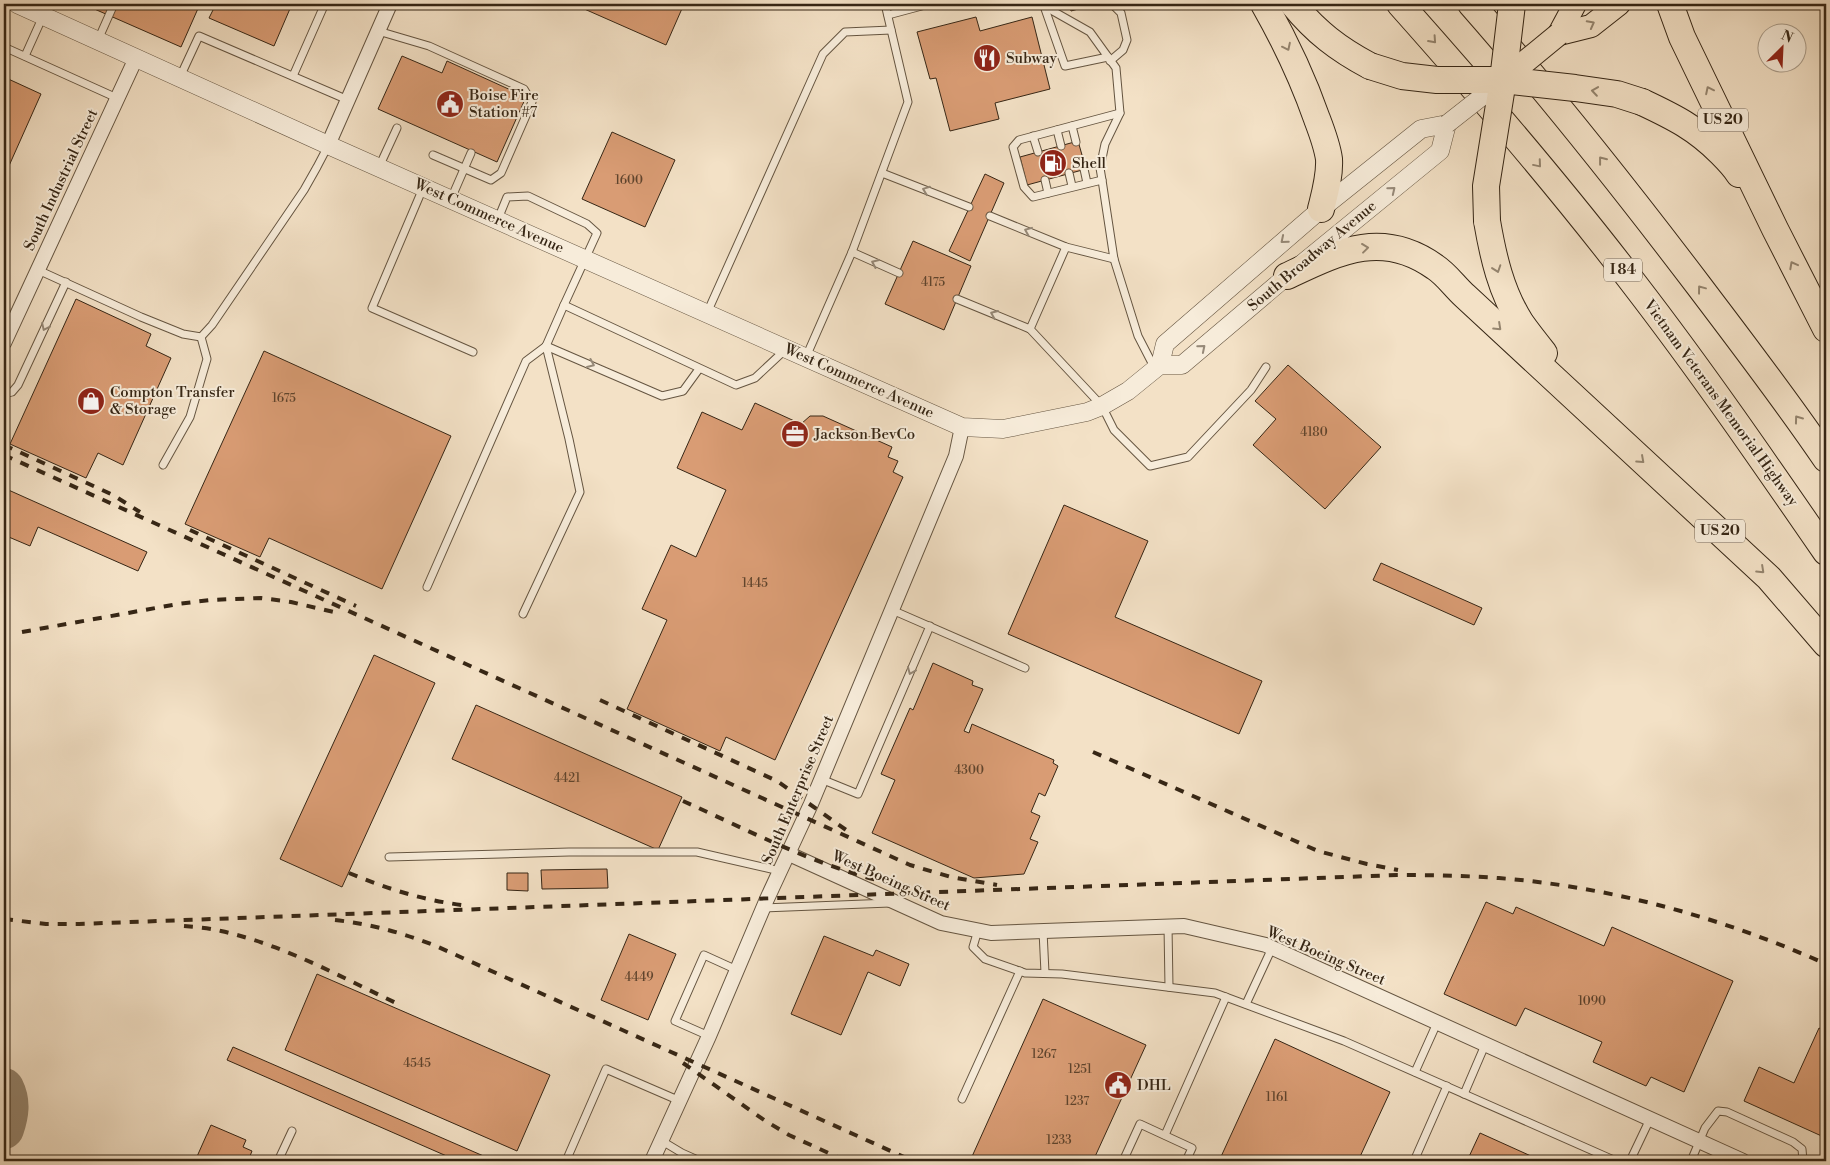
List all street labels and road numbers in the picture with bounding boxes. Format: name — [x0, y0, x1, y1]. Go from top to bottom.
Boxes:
street label: South Industrial Street — [20, 105, 103, 254]
road number: US 20 — [1698, 108, 1748, 132]
street label: West Commerce Avenue — [410, 174, 567, 258]
street label: South Broadway Avenue — [1244, 197, 1380, 315]
road number: I 84 — [1604, 258, 1642, 282]
street label: Vietnam Veterans Memorial Highway — [1639, 295, 1803, 511]
street label: West Commerce Avenue — [780, 339, 937, 423]
road number: US 20 — [1695, 520, 1745, 542]
street label: South Enterprise Street — [758, 712, 838, 868]
street label: West Boeing Street — [828, 846, 954, 916]
street label: West Boeing Street — [1263, 922, 1389, 990]

